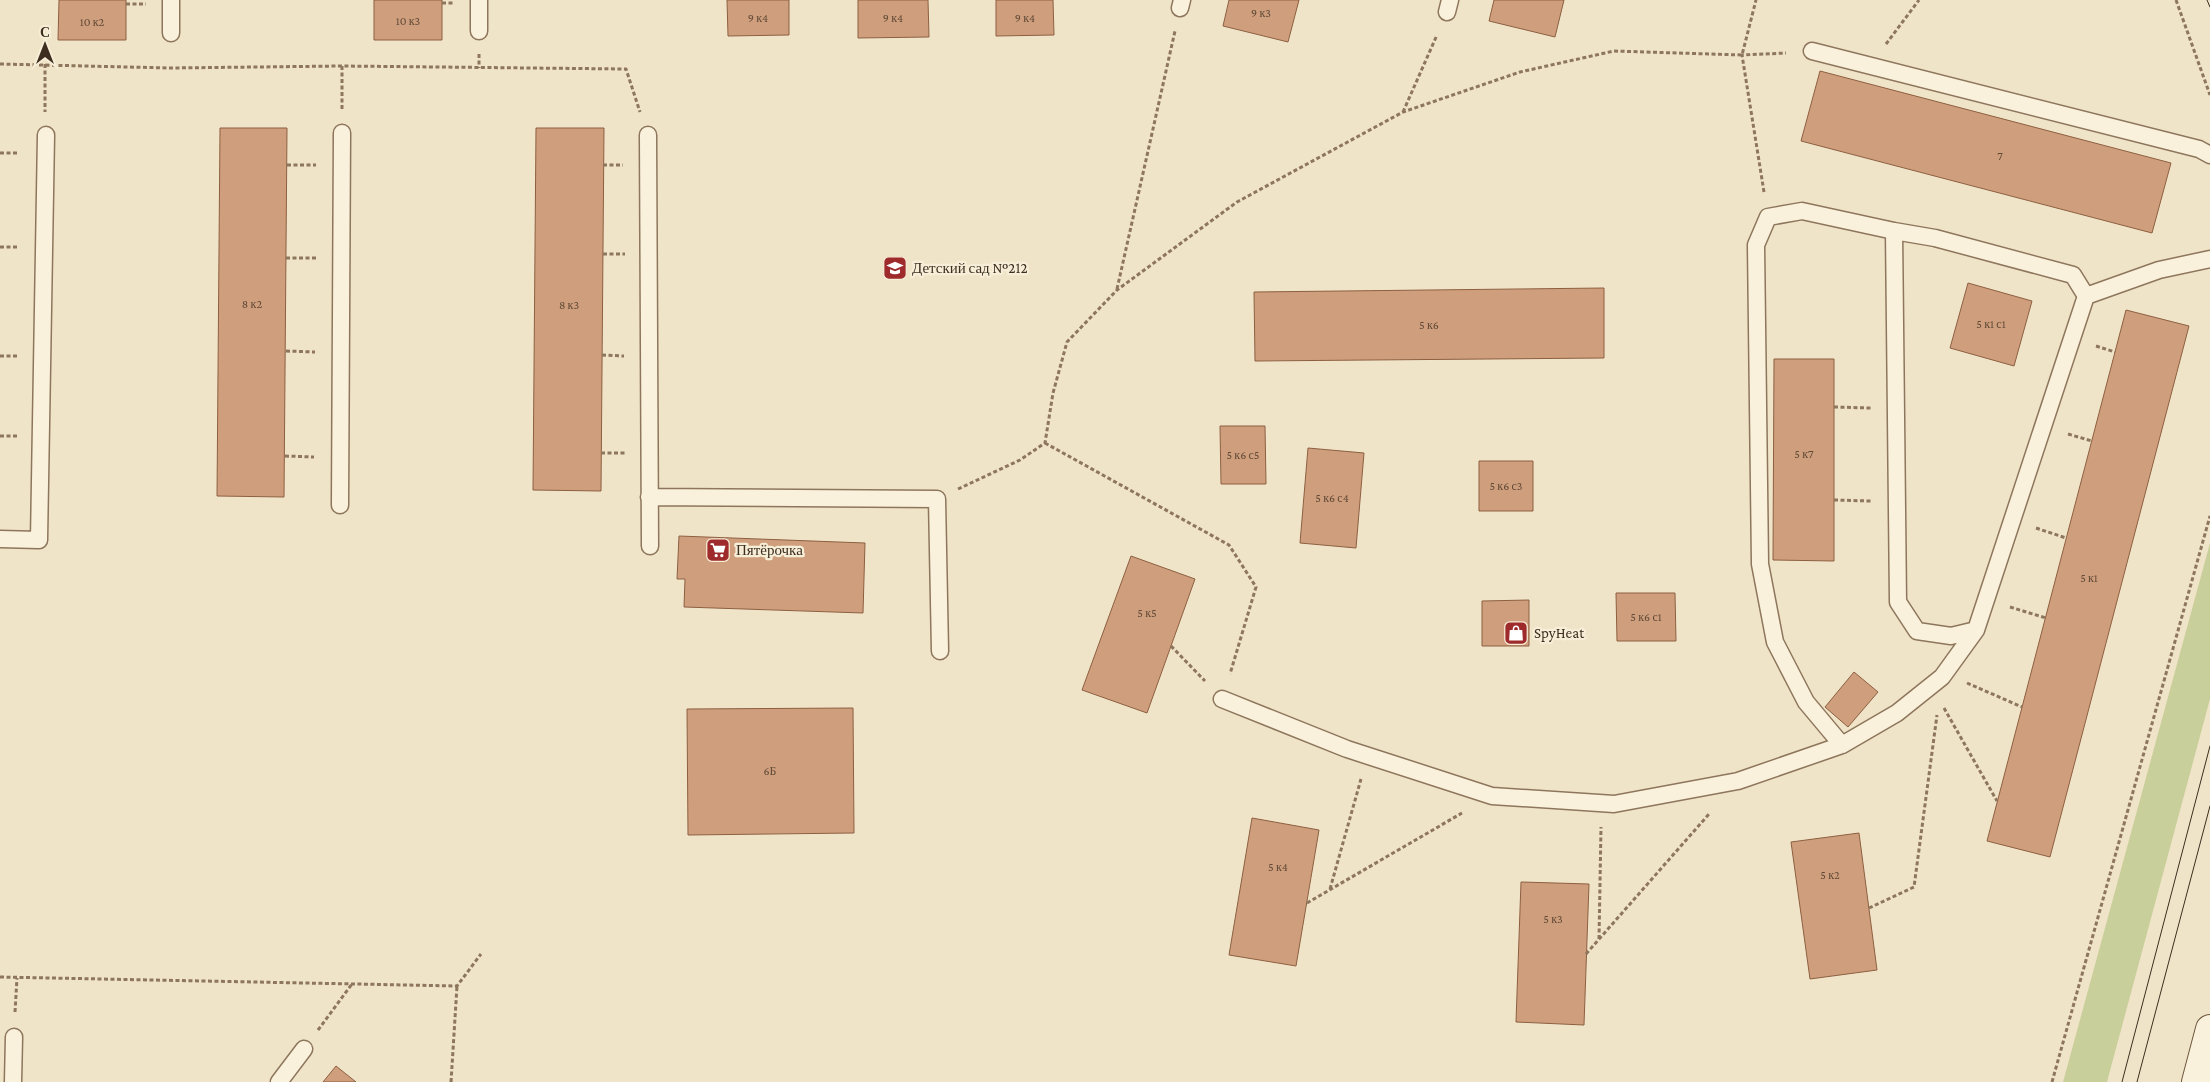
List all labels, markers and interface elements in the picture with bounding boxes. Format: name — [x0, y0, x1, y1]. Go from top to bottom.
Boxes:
house number: 9 к3 — [1251, 6, 1271, 20]
house number: 9 к4 — [748, 11, 768, 25]
house number: 9 к4 — [883, 11, 903, 25]
house number: 9 к4 — [1015, 11, 1035, 25]
house number: 10 к3 — [396, 14, 421, 28]
house number: 10 к2 — [80, 15, 105, 29]
north arrow — [20, 20, 70, 70]
text: С — [40, 24, 50, 40]
house number: 7 — [1997, 149, 2003, 163]
school or university icon: Детский сад №212 — [882, 255, 908, 281]
place label: Детский сад №212 — [912, 260, 1028, 276]
house number: 8 к2 — [242, 297, 262, 311]
house number: 8 к3 — [559, 298, 579, 312]
house number: 5 к1 с1 — [1976, 317, 2006, 331]
house number: 5 к6 — [1419, 318, 1439, 332]
house number: 5 к7 — [1794, 447, 1814, 461]
house number: 5 к6 с5 — [1226, 448, 1260, 462]
house number: 5 к6 с3 — [1489, 479, 1523, 493]
house number: 5 к6 с4 — [1315, 491, 1349, 505]
supermarket icon: Пятёрочка — [705, 537, 731, 563]
place label: Пятёрочка — [736, 542, 803, 558]
house number: 5 к1 — [2080, 571, 2098, 585]
house number: 5 к5 — [1137, 606, 1157, 620]
house number: 5 к6 с1 — [1630, 610, 1662, 624]
shop icon: SpyHeat — [1503, 620, 1529, 646]
place label: SpyHeat — [1534, 625, 1585, 642]
house number: 6Б — [764, 764, 777, 778]
house number: 5 к4 — [1268, 860, 1288, 874]
house number: 5 к2 — [1820, 868, 1840, 882]
house number: 5 к3 — [1543, 912, 1563, 926]

